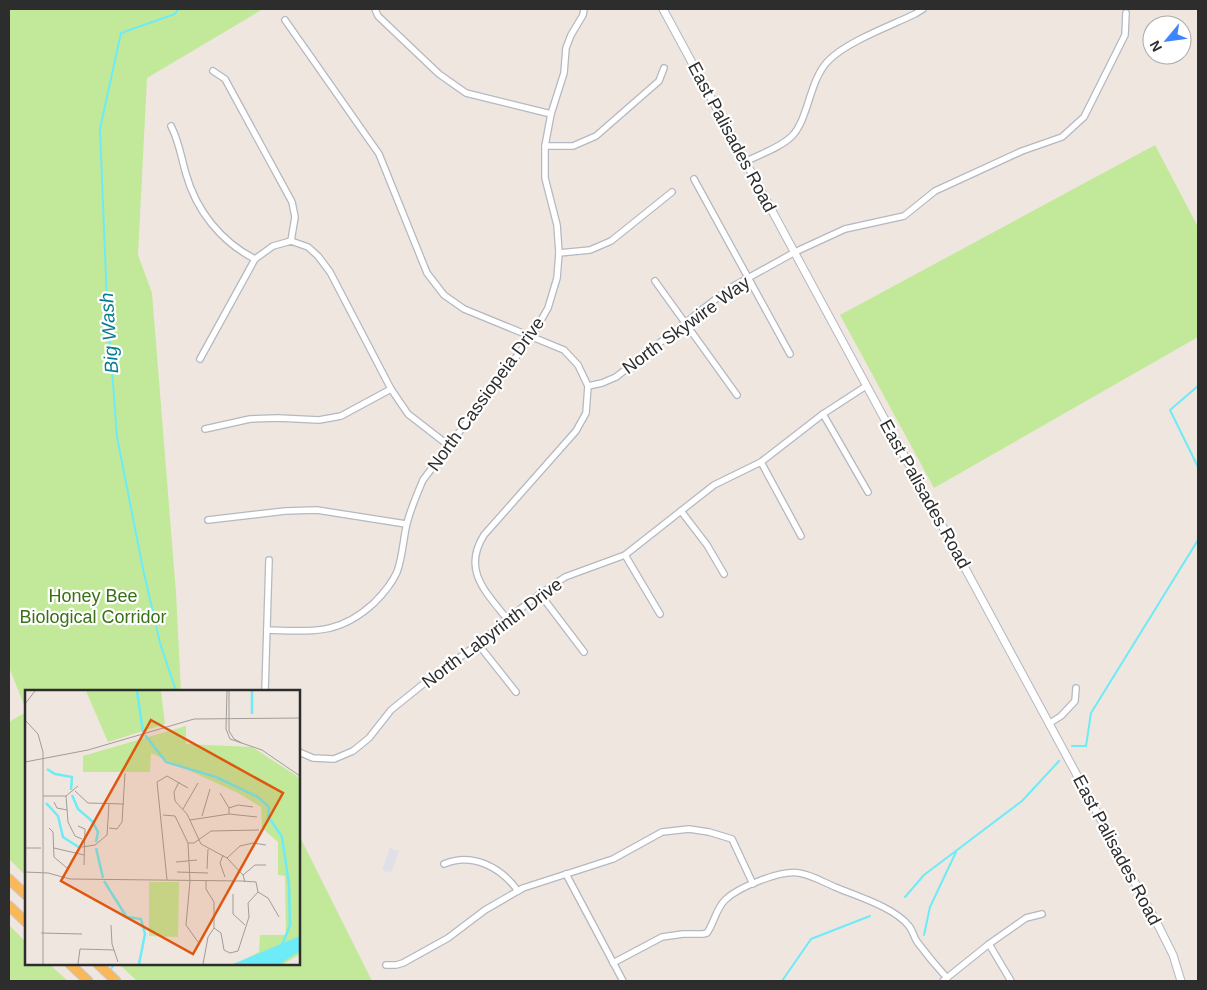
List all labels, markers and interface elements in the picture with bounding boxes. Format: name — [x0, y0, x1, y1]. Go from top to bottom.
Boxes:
north arrow — [1142, 15, 1192, 65]
text: N — [1146, 38, 1165, 55]
street label: East Palisades Road — [684, 59, 780, 215]
street label: North Skywire Way — [618, 272, 754, 378]
water label: Big Wash — [96, 292, 122, 374]
street label: North Cassiopeia Drive — [424, 313, 548, 475]
street label: East Palisades Road — [876, 416, 974, 572]
street label: North Labyrinth Drive — [418, 574, 566, 692]
park label: Honey Bee Biological Corridor — [19, 586, 167, 627]
inset map — [25, 690, 300, 965]
street label: East Palisades Road — [1069, 772, 1165, 928]

